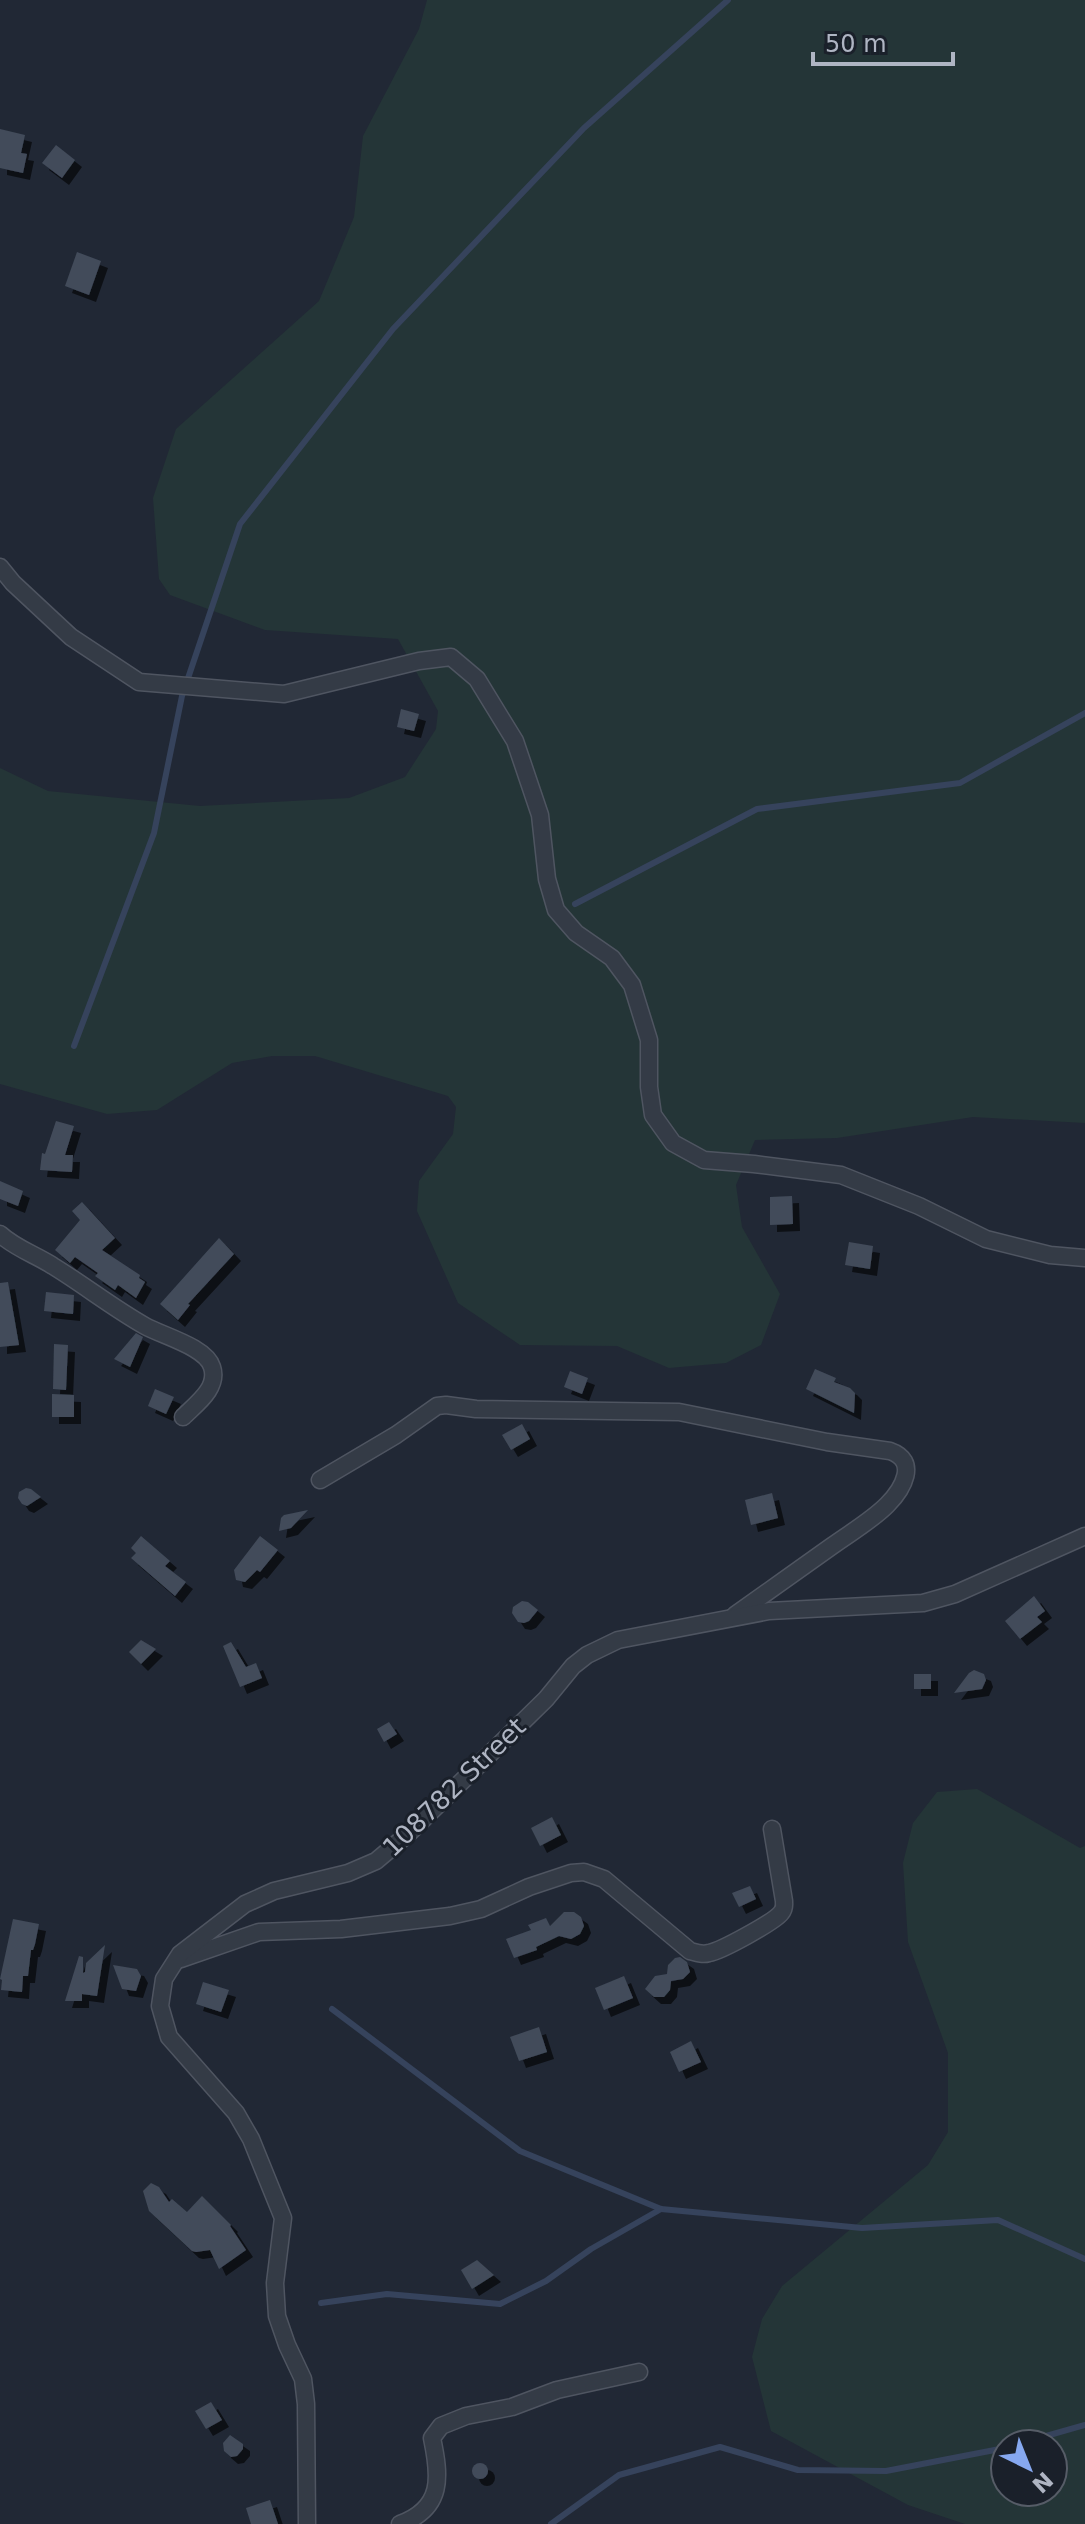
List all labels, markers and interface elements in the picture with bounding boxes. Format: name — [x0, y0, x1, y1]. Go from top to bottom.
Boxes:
scale bar — [813, 16, 953, 66]
text: 50 m — [825, 30, 887, 58]
street label: 108782 Street — [376, 1711, 532, 1863]
north arrow — [989, 2428, 1069, 2508]
text: N — [1027, 2467, 1058, 2498]

